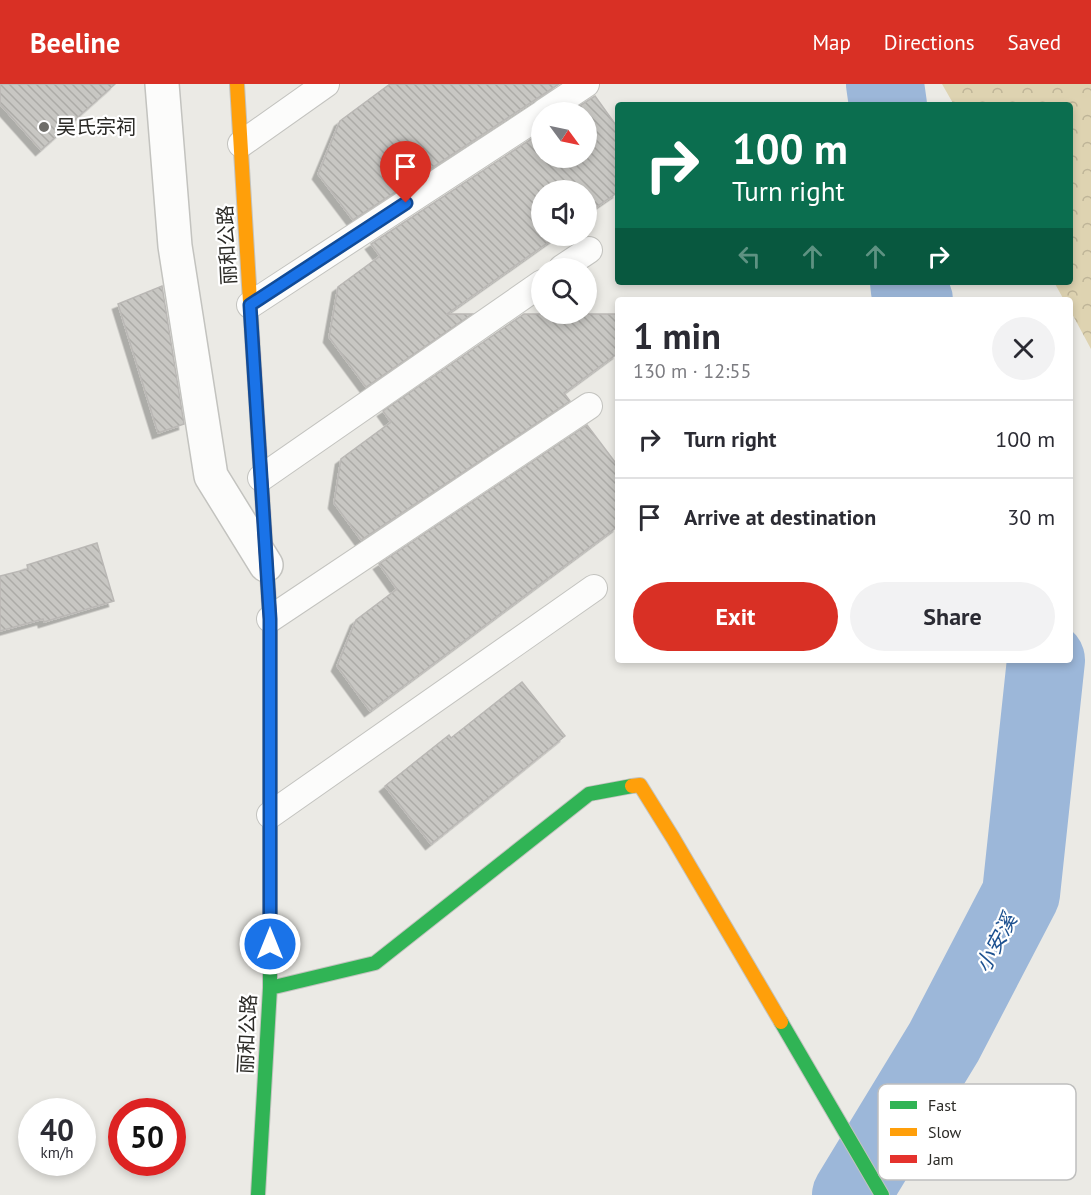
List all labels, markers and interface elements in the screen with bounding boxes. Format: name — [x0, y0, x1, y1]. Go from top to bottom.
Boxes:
text: Beeline — [30, 24, 120, 61]
text: Map — [812, 29, 851, 56]
text: Directions — [884, 29, 975, 56]
text: Saved — [1008, 29, 1061, 56]
north arrow — [531, 102, 597, 168]
map controls — [531, 102, 597, 324]
place label: 吴氏宗祠 — [56, 114, 136, 140]
marker: 吴氏宗祠 — [37, 120, 51, 134]
text: 100 m — [732, 121, 848, 176]
icon: right — [633, 126, 711, 204]
pin — [380, 141, 431, 203]
icon: arrive — [389, 150, 422, 183]
text: Turn right — [732, 174, 845, 208]
button: sound — [531, 180, 597, 246]
street label: 丽和公路 — [212, 204, 242, 286]
icon: left — [733, 240, 766, 273]
icon: ahead — [796, 240, 829, 273]
icon: ahead — [859, 240, 892, 273]
icon: right — [922, 240, 955, 273]
button: search — [531, 258, 597, 324]
text: 1 min — [633, 312, 721, 359]
button: close — [992, 317, 1055, 380]
text: 130 m · 12:55 — [633, 358, 751, 384]
icon: right — [633, 423, 666, 456]
text: Turn right — [684, 425, 776, 453]
text: 100 m — [995, 425, 1055, 453]
icon: arrive — [633, 501, 666, 534]
text: Arrive at destination — [684, 503, 876, 531]
text: 30 m — [1007, 503, 1055, 531]
button: Exit — [633, 582, 838, 651]
button: Share — [850, 582, 1055, 651]
water label: 小安溪 — [969, 907, 1024, 977]
position arrow — [238, 912, 302, 976]
street label: 丽和公路 — [232, 993, 262, 1075]
legend — [878, 1084, 1076, 1180]
text: Fast — [928, 1095, 957, 1115]
speed limit sign: 50 — [108, 1098, 186, 1176]
text: 40 — [40, 1110, 74, 1149]
text: Slow — [928, 1122, 962, 1142]
text: km/h — [41, 1143, 73, 1162]
text: Jam — [927, 1149, 954, 1169]

